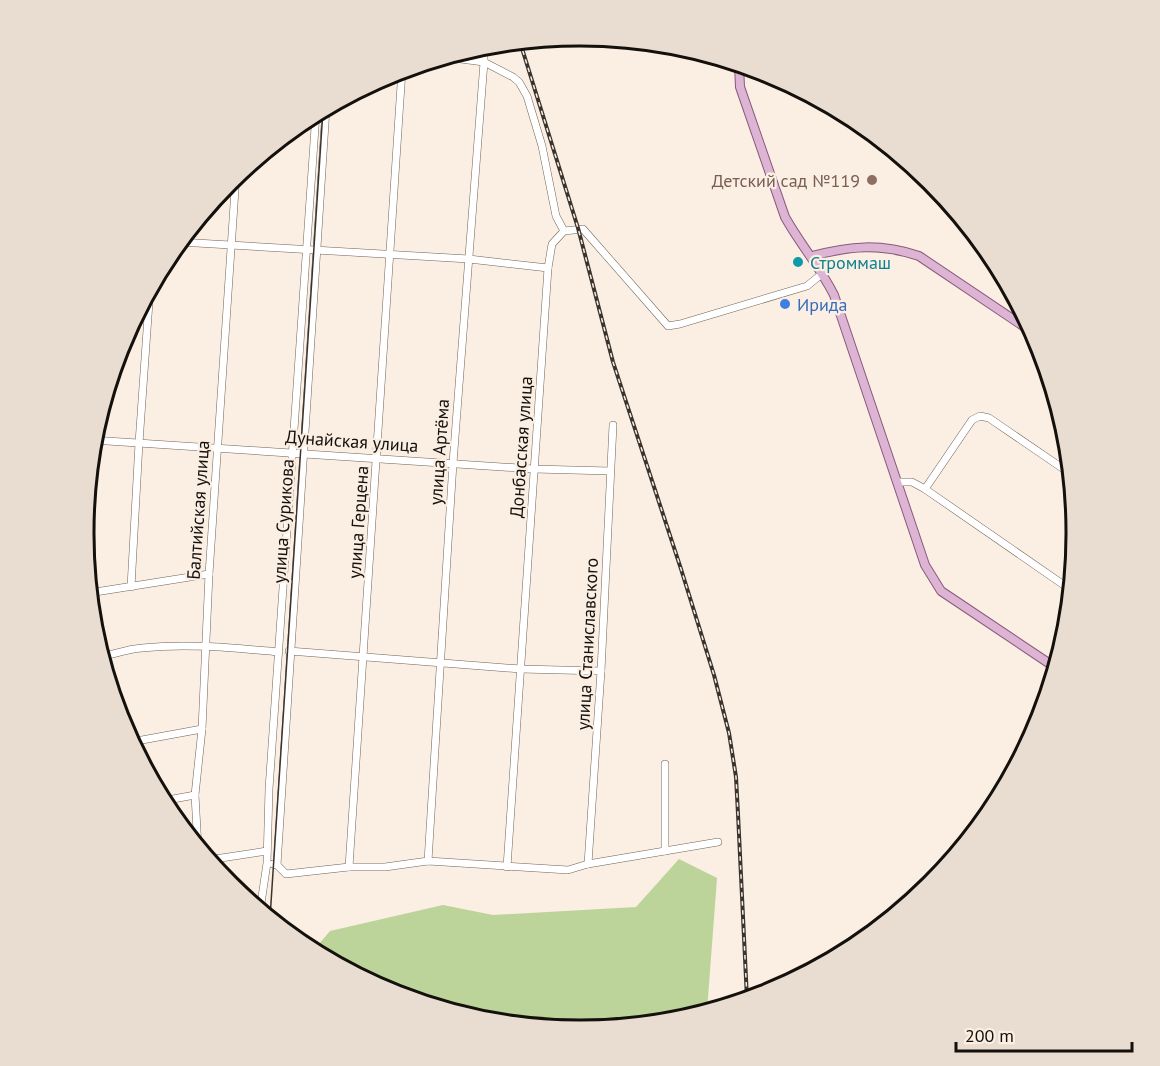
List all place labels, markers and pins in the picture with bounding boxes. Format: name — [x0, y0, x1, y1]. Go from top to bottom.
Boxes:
place label: Детский сад №119 — [712, 169, 860, 192]
marker: Детский сад №119 — [865, 173, 879, 187]
place label: Строммаш — [810, 251, 891, 274]
marker: Строммаш — [791, 255, 805, 269]
place label: Ирида — [797, 293, 848, 316]
marker: Ирида — [778, 297, 792, 311]

